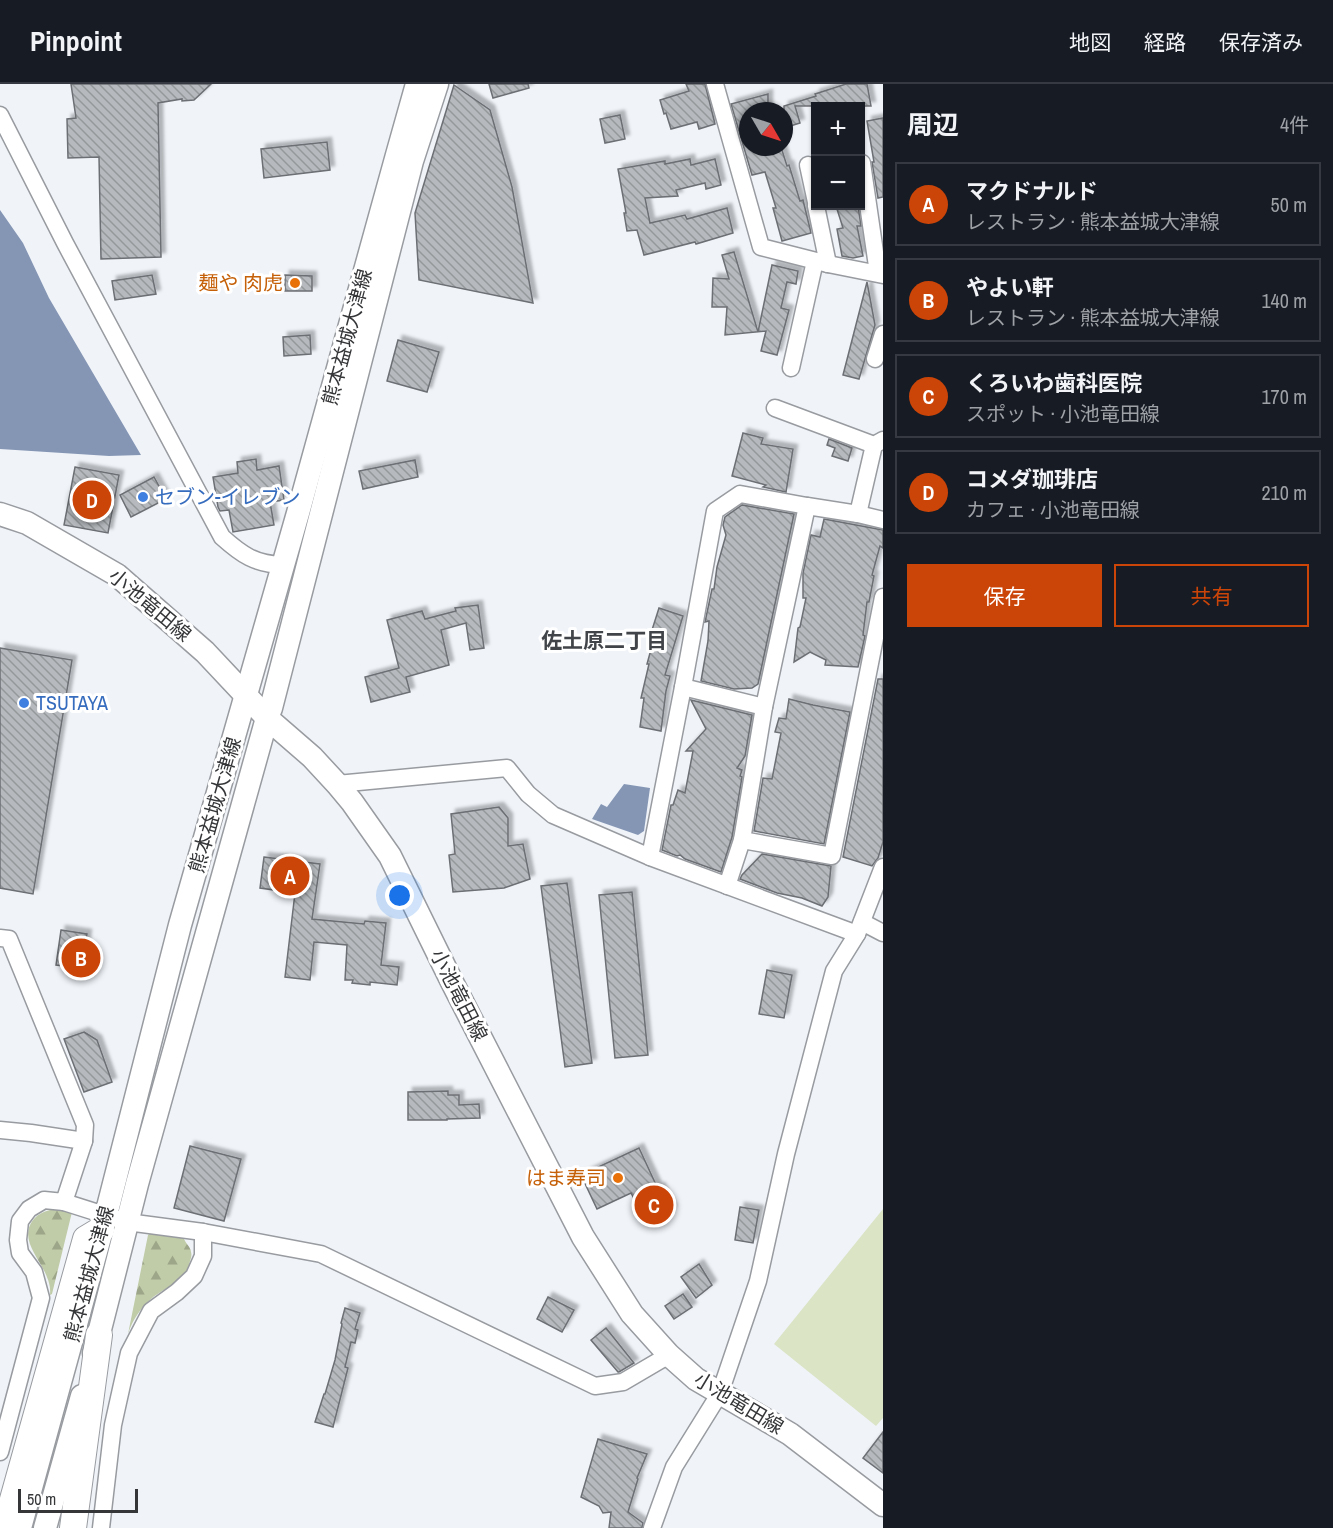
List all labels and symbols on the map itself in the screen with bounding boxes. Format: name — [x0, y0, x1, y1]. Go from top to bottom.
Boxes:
north arrow — [739, 102, 793, 156]
street label: 熊本益城大津線 — [315, 266, 378, 408]
place label: 麺や 肉虎 — [198, 269, 283, 296]
marker: 麺や 肉虎 — [288, 276, 302, 290]
pin: D — [72, 478, 112, 522]
place label: セブン-イレブン — [155, 483, 300, 510]
marker: セブン-イレブン — [136, 490, 150, 504]
street label: 小池竜田線 — [103, 562, 197, 647]
district label: 佐土原二丁目 — [541, 626, 667, 655]
place label: TSUTAYA — [36, 689, 108, 716]
marker: TSUTAYA — [17, 696, 31, 710]
street label: 熊本益城大津線 — [182, 734, 247, 876]
pin: A — [270, 854, 310, 898]
your location — [385, 881, 414, 910]
pin: B — [62, 936, 100, 980]
street label: 小池竜田線 — [425, 944, 494, 1045]
place label: はま寿司 — [526, 1164, 606, 1191]
marker: はま寿司 — [611, 1171, 625, 1185]
pin: C — [634, 1182, 674, 1228]
street label: 熊本益城大津線 — [57, 1203, 120, 1345]
street label: 小池竜田線 — [689, 1365, 789, 1440]
scale bar — [18, 1486, 138, 1514]

